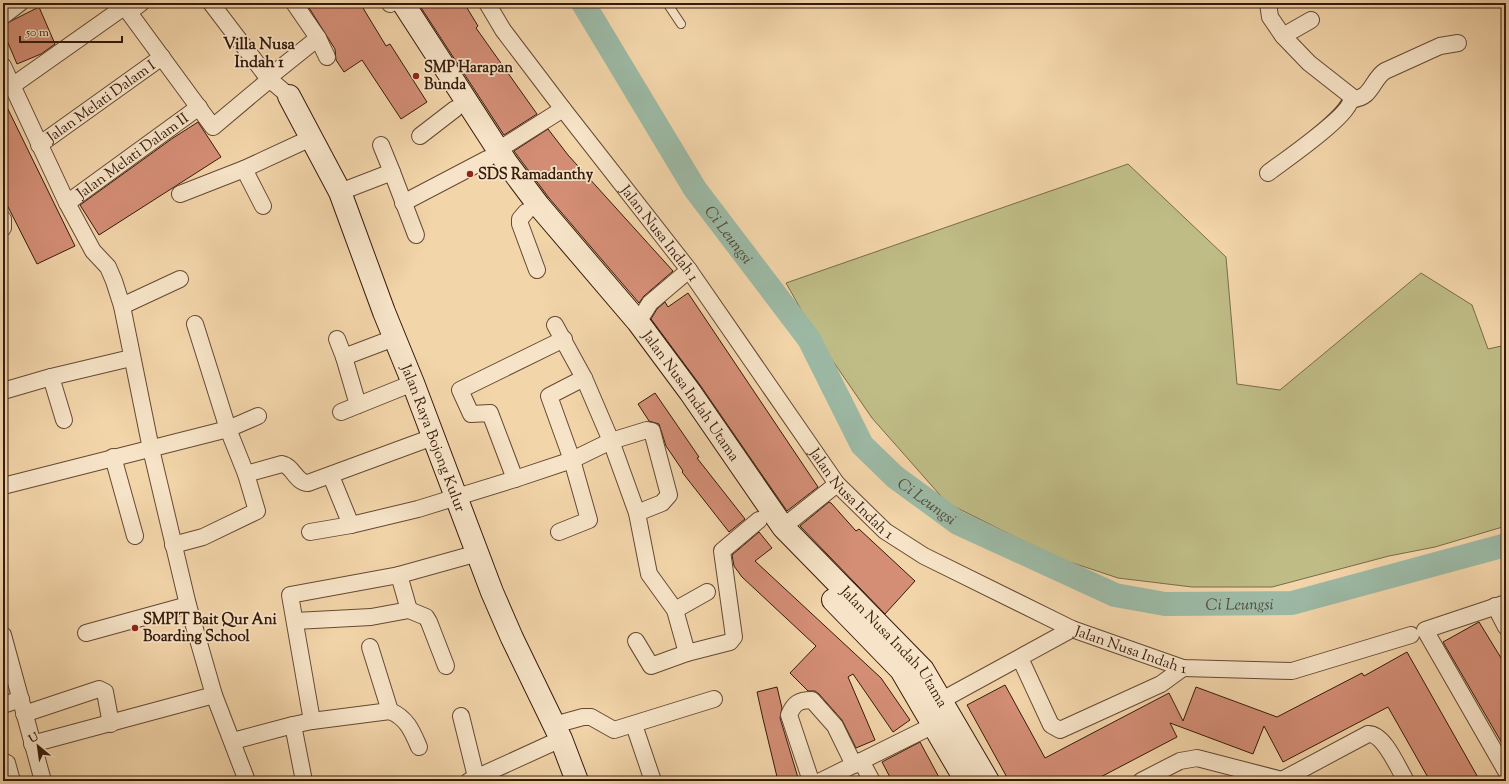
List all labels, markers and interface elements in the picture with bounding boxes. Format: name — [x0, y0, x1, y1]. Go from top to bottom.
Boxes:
scale bar — [20, 18, 122, 44]
text: 50 m — [25, 24, 49, 42]
district label: Villa Nusa Indah 1 — [223, 34, 296, 75]
street label: Jalan Melati Dalam I — [42, 56, 160, 149]
place label: SMP Harapan Bunda — [424, 58, 513, 96]
marker: SMP Harapan Bunda — [411, 71, 421, 81]
street label: Jalan Melati Dalam II — [72, 109, 194, 205]
place label: SDS Ramadanthy — [478, 165, 594, 186]
marker: SDS Ramadanthy — [465, 169, 475, 179]
street label: Jalan Nusa Indah 1 — [614, 180, 703, 286]
water label: Ci Leungsi — [698, 202, 757, 270]
street label: Jalan Nusa Indah Utama — [636, 326, 744, 466]
street label: Jalan Raya Bojong Kulur — [394, 361, 470, 516]
street label: Jalan Nusa Indah 1 — [803, 444, 897, 546]
water label: Ci Leungsi — [892, 473, 960, 532]
street label: Jalan Nusa Indah Utama — [834, 581, 952, 712]
water label: Ci Leungsi — [1205, 594, 1274, 618]
place label: SMPIT Bait Qur Ani Boarding School — [143, 610, 278, 648]
street label: Jalan Nusa Indah 1 — [1071, 621, 1186, 680]
marker: SMPIT Bait Qur Ani Boarding School — [130, 623, 140, 633]
north arrow — [18, 726, 58, 766]
text: U — [25, 729, 41, 748]

